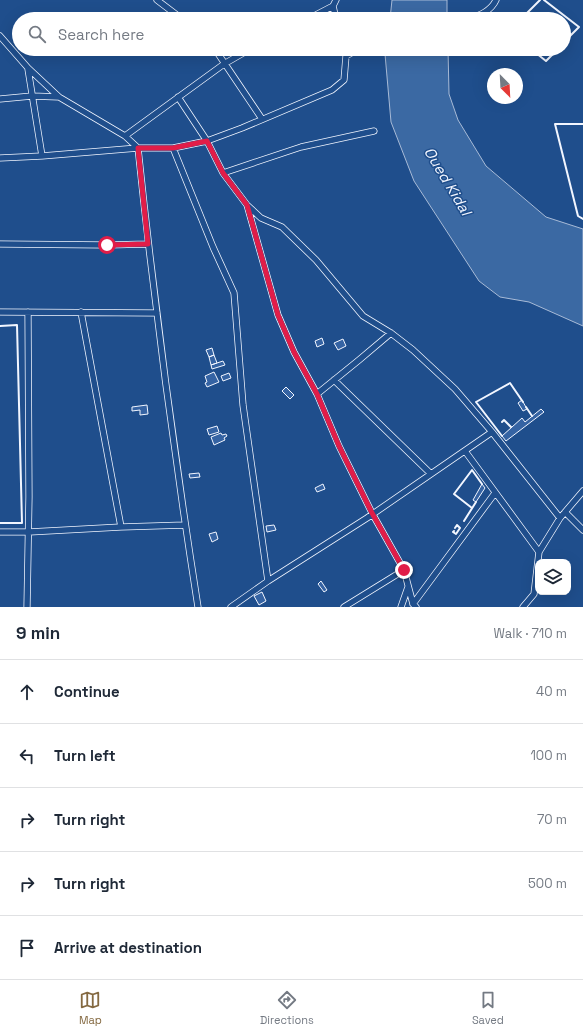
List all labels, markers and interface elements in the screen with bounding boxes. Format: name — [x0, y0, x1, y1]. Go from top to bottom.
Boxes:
search box — [12, 12, 571, 56]
icon: search — [26, 23, 48, 45]
text: Search here — [58, 25, 144, 44]
north arrow — [487, 68, 523, 104]
water label: Oued Kidal — [420, 143, 477, 221]
route start — [98, 236, 116, 254]
map controls — [535, 559, 571, 595]
button: layers — [535, 559, 571, 595]
route end — [395, 561, 413, 579]
text: 9 min — [16, 622, 60, 644]
text: Walk · 710 m — [494, 625, 567, 642]
icon: ahead — [16, 681, 38, 703]
text: Continue — [54, 682, 120, 701]
text: 40 m — [536, 683, 567, 700]
icon: left — [16, 745, 38, 767]
text: Turn left — [54, 746, 116, 765]
text: 100 m — [530, 747, 567, 764]
icon: right — [16, 809, 38, 831]
text: Turn right — [54, 810, 125, 829]
text: 70 m — [537, 811, 567, 828]
icon: right — [16, 873, 38, 895]
text: Turn right — [54, 874, 125, 893]
text: 500 m — [528, 875, 567, 892]
icon: arrive — [16, 937, 38, 959]
text: Arrive at destination — [54, 938, 202, 957]
tab: Map — [79, 989, 102, 1027]
tab: Directions — [260, 989, 314, 1027]
tab: Saved — [472, 989, 504, 1027]

